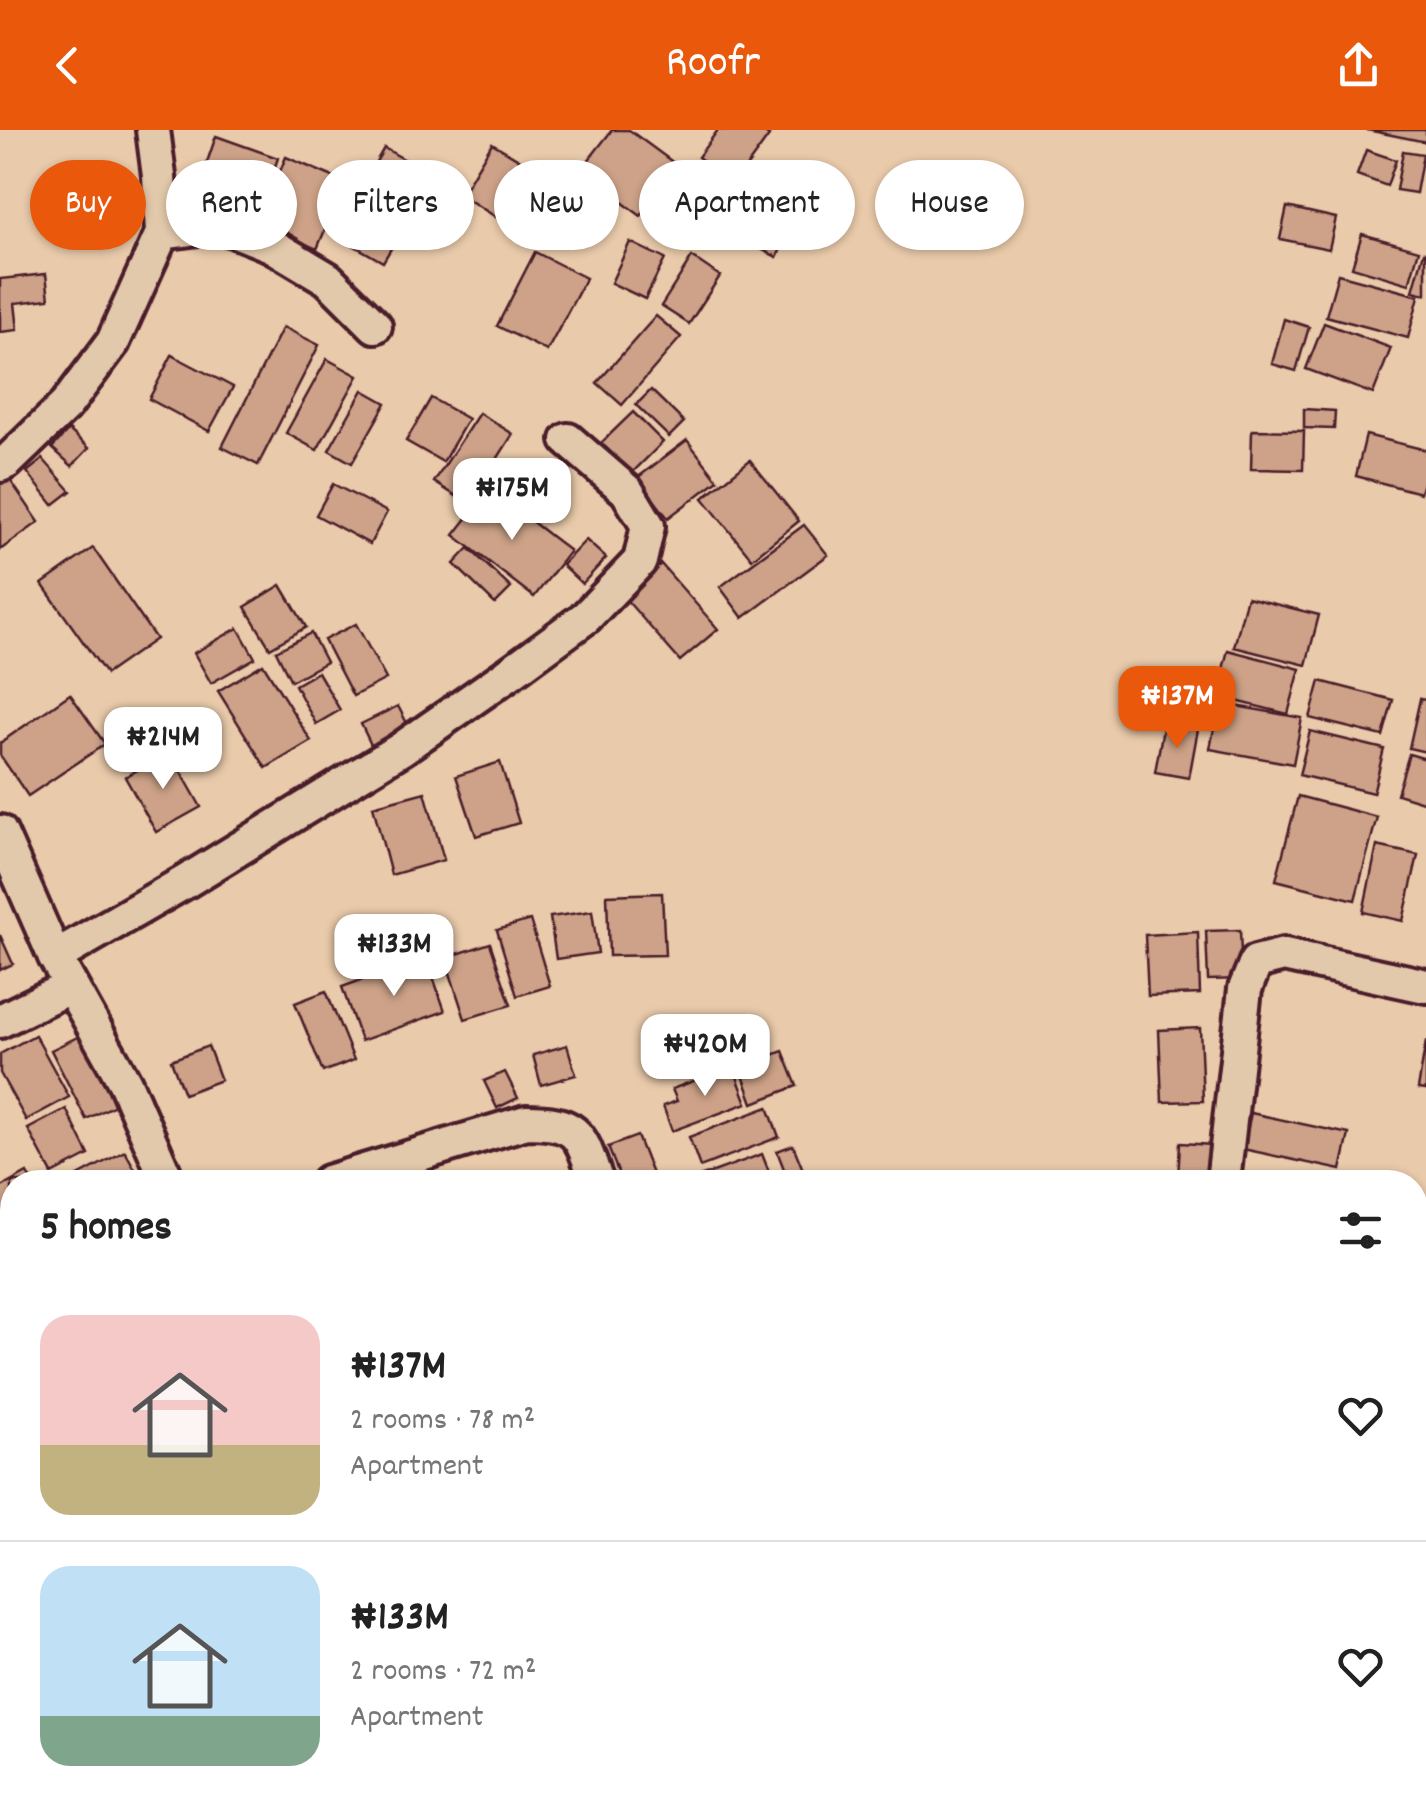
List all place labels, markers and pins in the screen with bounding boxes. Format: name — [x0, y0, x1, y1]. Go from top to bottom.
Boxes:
pin: ₦175M — [442, 458, 582, 543]
pin: ₦137M — [1107, 666, 1247, 751]
pin: ₦214M — [93, 707, 233, 792]
pin: ₦133M — [324, 914, 464, 999]
pin: ₦420M — [635, 1014, 775, 1099]

